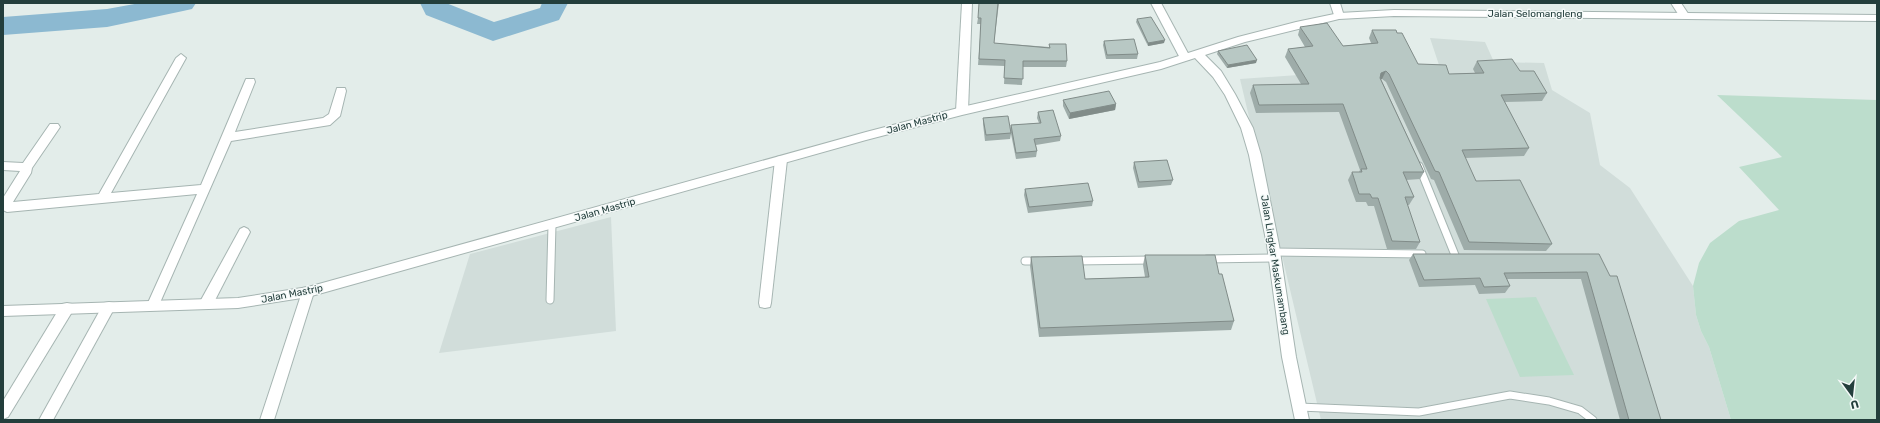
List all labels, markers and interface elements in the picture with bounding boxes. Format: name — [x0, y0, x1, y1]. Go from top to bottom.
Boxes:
street label: Jalan Selomangleng — [1488, 8, 1582, 20]
street label: Jalan Mastrip — [885, 109, 949, 137]
street label: Jalan Lingkar Maskumambang — [1258, 194, 1292, 336]
street label: Jalan Mastrip — [573, 196, 637, 224]
street label: Jalan Mastrip — [260, 282, 324, 306]
north arrow — [1832, 375, 1872, 415]
text: U — [1849, 397, 1860, 411]

